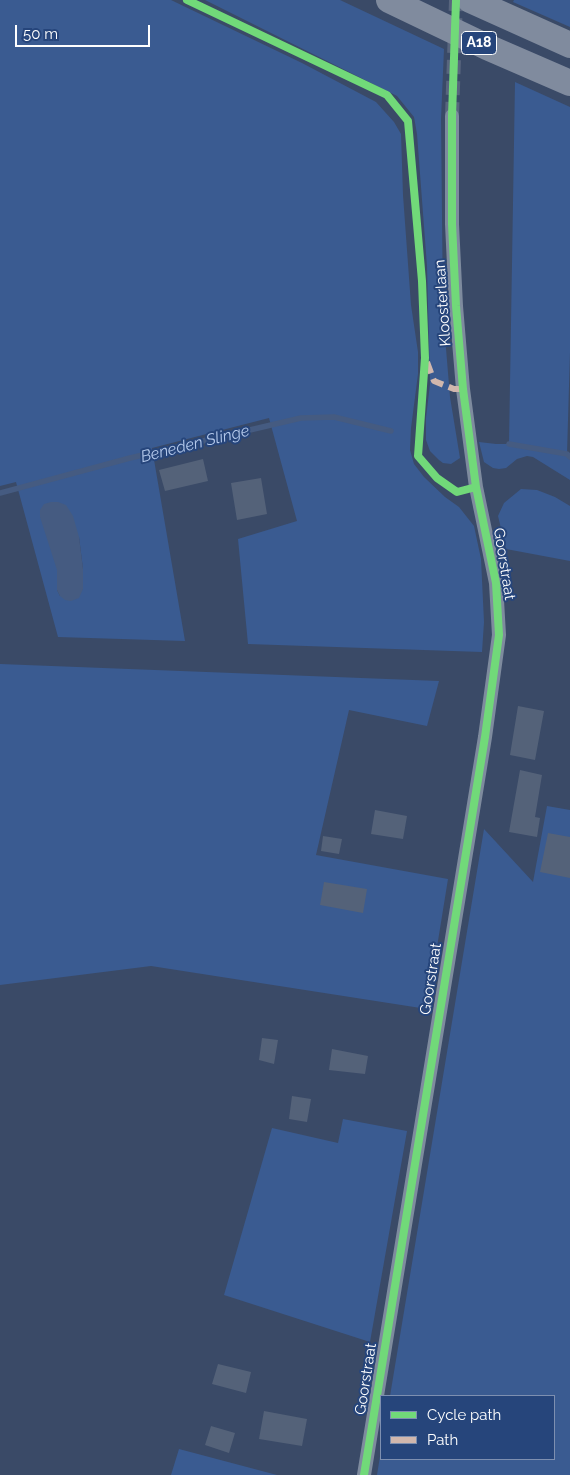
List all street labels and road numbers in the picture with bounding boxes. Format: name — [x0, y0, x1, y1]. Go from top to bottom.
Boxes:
road number: A18 — [462, 32, 496, 54]
street label: Kloosterlaan — [431, 259, 455, 347]
street label: Goorstraat — [489, 527, 519, 601]
street label: Goorstraat — [416, 942, 446, 1016]
street label: Goorstraat — [351, 1342, 381, 1416]

